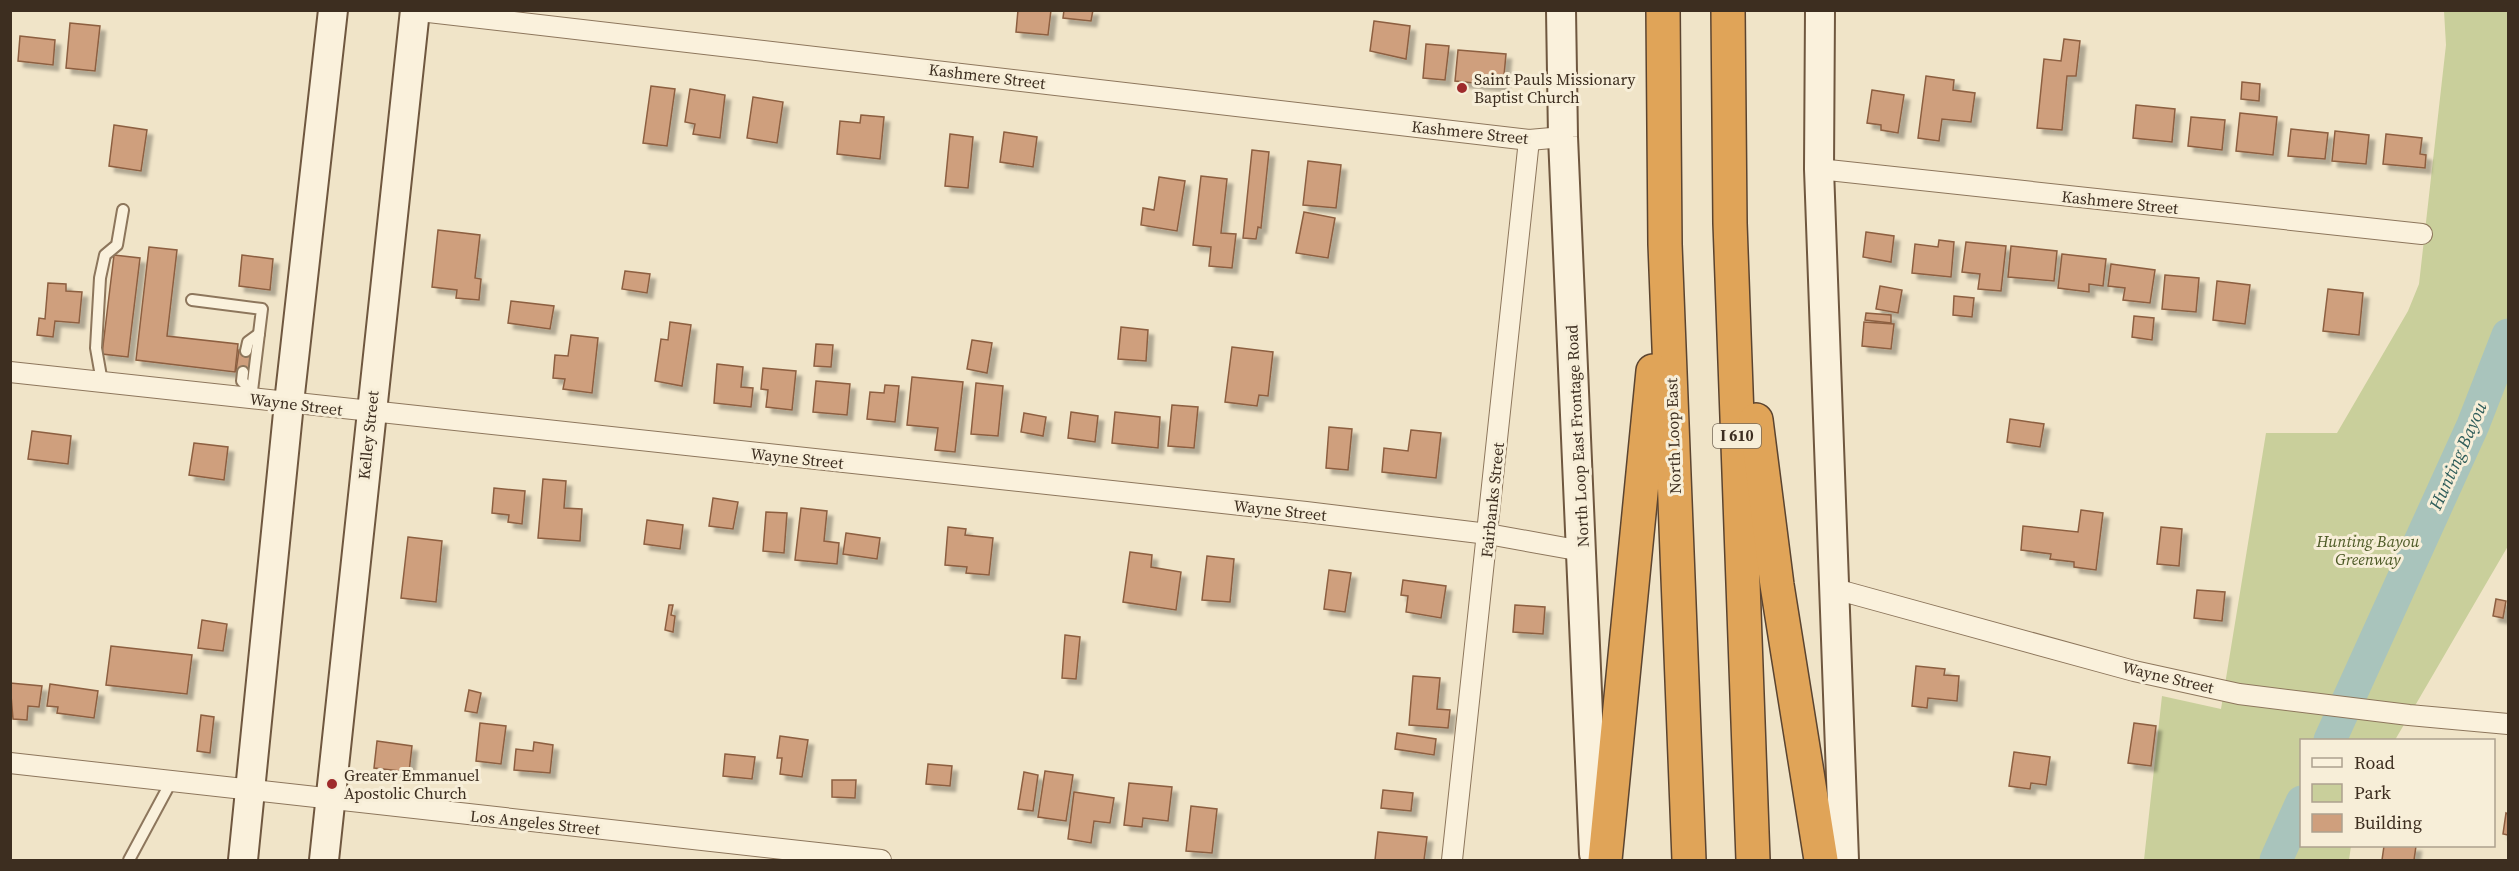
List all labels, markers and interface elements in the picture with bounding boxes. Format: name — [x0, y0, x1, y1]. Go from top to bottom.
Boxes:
street label: Kashmere Street — [927, 58, 1047, 94]
place label: Saint Pauls Missionary Baptist Church — [1474, 68, 1636, 108]
marker: Saint Pauls Missionary Baptist Church — [1455, 81, 1469, 95]
street label: Kashmere Street — [1410, 115, 1530, 149]
street label: Kashmere Street — [2060, 185, 2180, 219]
street label: North Loop East Frontage Road — [1560, 324, 1594, 548]
street label: North Loop East — [1660, 377, 1686, 494]
street label: Wayne Street — [248, 387, 344, 421]
street label: Kelley Street — [352, 389, 384, 480]
water label: Hunting Bayou — [2422, 397, 2493, 515]
road number: I 610 — [1713, 424, 1761, 448]
street label: Fairbanks Street — [1475, 441, 1509, 559]
street label: Wayne Street — [749, 442, 845, 474]
street label: Wayne Street — [1232, 494, 1328, 526]
park label: Hunting Bayou Greenway — [2316, 530, 2420, 570]
street label: Wayne Street — [2120, 656, 2217, 698]
legend — [2300, 739, 2495, 847]
text: Road — [2354, 750, 2395, 775]
place label: Greater Emmanuel Apostolic Church — [344, 764, 480, 804]
marker: Greater Emmanuel Apostolic Church — [325, 777, 339, 791]
text: Park — [2354, 780, 2391, 805]
street label: Los Angeles Street — [469, 804, 602, 840]
text: Building — [2354, 810, 2422, 835]

